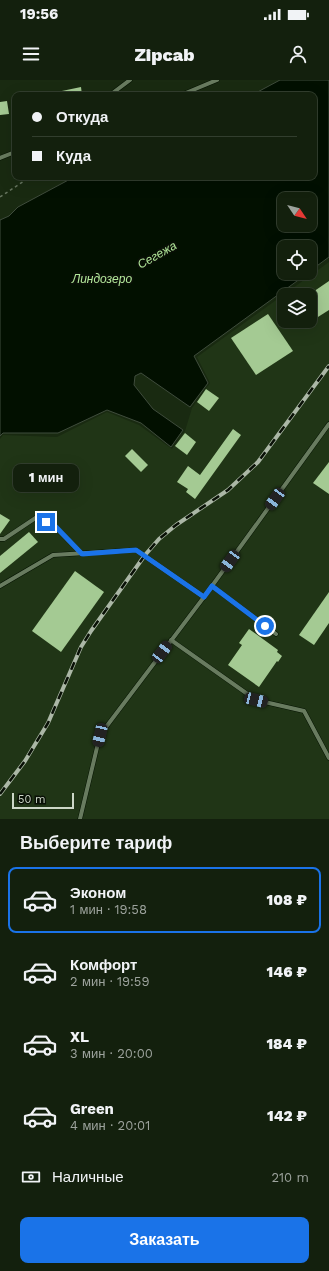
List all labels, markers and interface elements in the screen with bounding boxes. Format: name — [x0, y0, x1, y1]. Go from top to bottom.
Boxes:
text: 19:56 — [20, 5, 58, 23]
icon: menu — [20, 43, 42, 65]
icon: person — [287, 43, 309, 65]
text: Zipcab — [134, 44, 195, 65]
text: Откуда — [56, 108, 108, 126]
text: Куда — [56, 147, 91, 165]
north arrow — [277, 192, 317, 232]
map controls — [277, 192, 317, 328]
water label: Сегежа — [135, 238, 179, 272]
button: locate — [277, 240, 317, 280]
water label: Линдозеро — [71, 272, 132, 286]
button: layers — [277, 288, 317, 328]
callout: 1 мин — [13, 464, 79, 492]
text: 1 мин — [29, 470, 63, 485]
car — [263, 486, 287, 512]
route end — [37, 513, 55, 531]
car — [218, 548, 242, 574]
route start — [256, 617, 274, 635]
car — [150, 639, 174, 665]
car — [243, 691, 269, 709]
car — [91, 722, 109, 748]
scale bar — [12, 791, 74, 810]
text: 50 m — [18, 793, 45, 806]
text: Выберите тариф — [20, 832, 172, 853]
icon: car — [22, 882, 58, 918]
text: Эконом — [70, 884, 126, 902]
text: 108 ₽ — [267, 891, 307, 909]
text: 1 мин · 19:58 — [70, 902, 147, 917]
icon: car — [22, 954, 58, 990]
text: Комфорт — [70, 956, 137, 974]
text: 146 ₽ — [267, 963, 307, 981]
text: 2 мин · 19:59 — [70, 974, 149, 989]
icon: car — [22, 1026, 58, 1062]
text: XL — [70, 1028, 89, 1046]
text: 184 ₽ — [266, 1035, 307, 1053]
text: 3 мин · 20:00 — [70, 1046, 153, 1061]
icon: car — [22, 1098, 58, 1134]
text: Green — [70, 1100, 114, 1118]
text: 142 ₽ — [267, 1107, 307, 1125]
text: 4 мин · 20:01 — [70, 1118, 150, 1133]
icon: cash — [20, 1166, 42, 1188]
text: Наличные — [52, 1168, 124, 1186]
text: 210 m — [271, 1170, 309, 1185]
button: Заказать — [20, 1217, 309, 1263]

